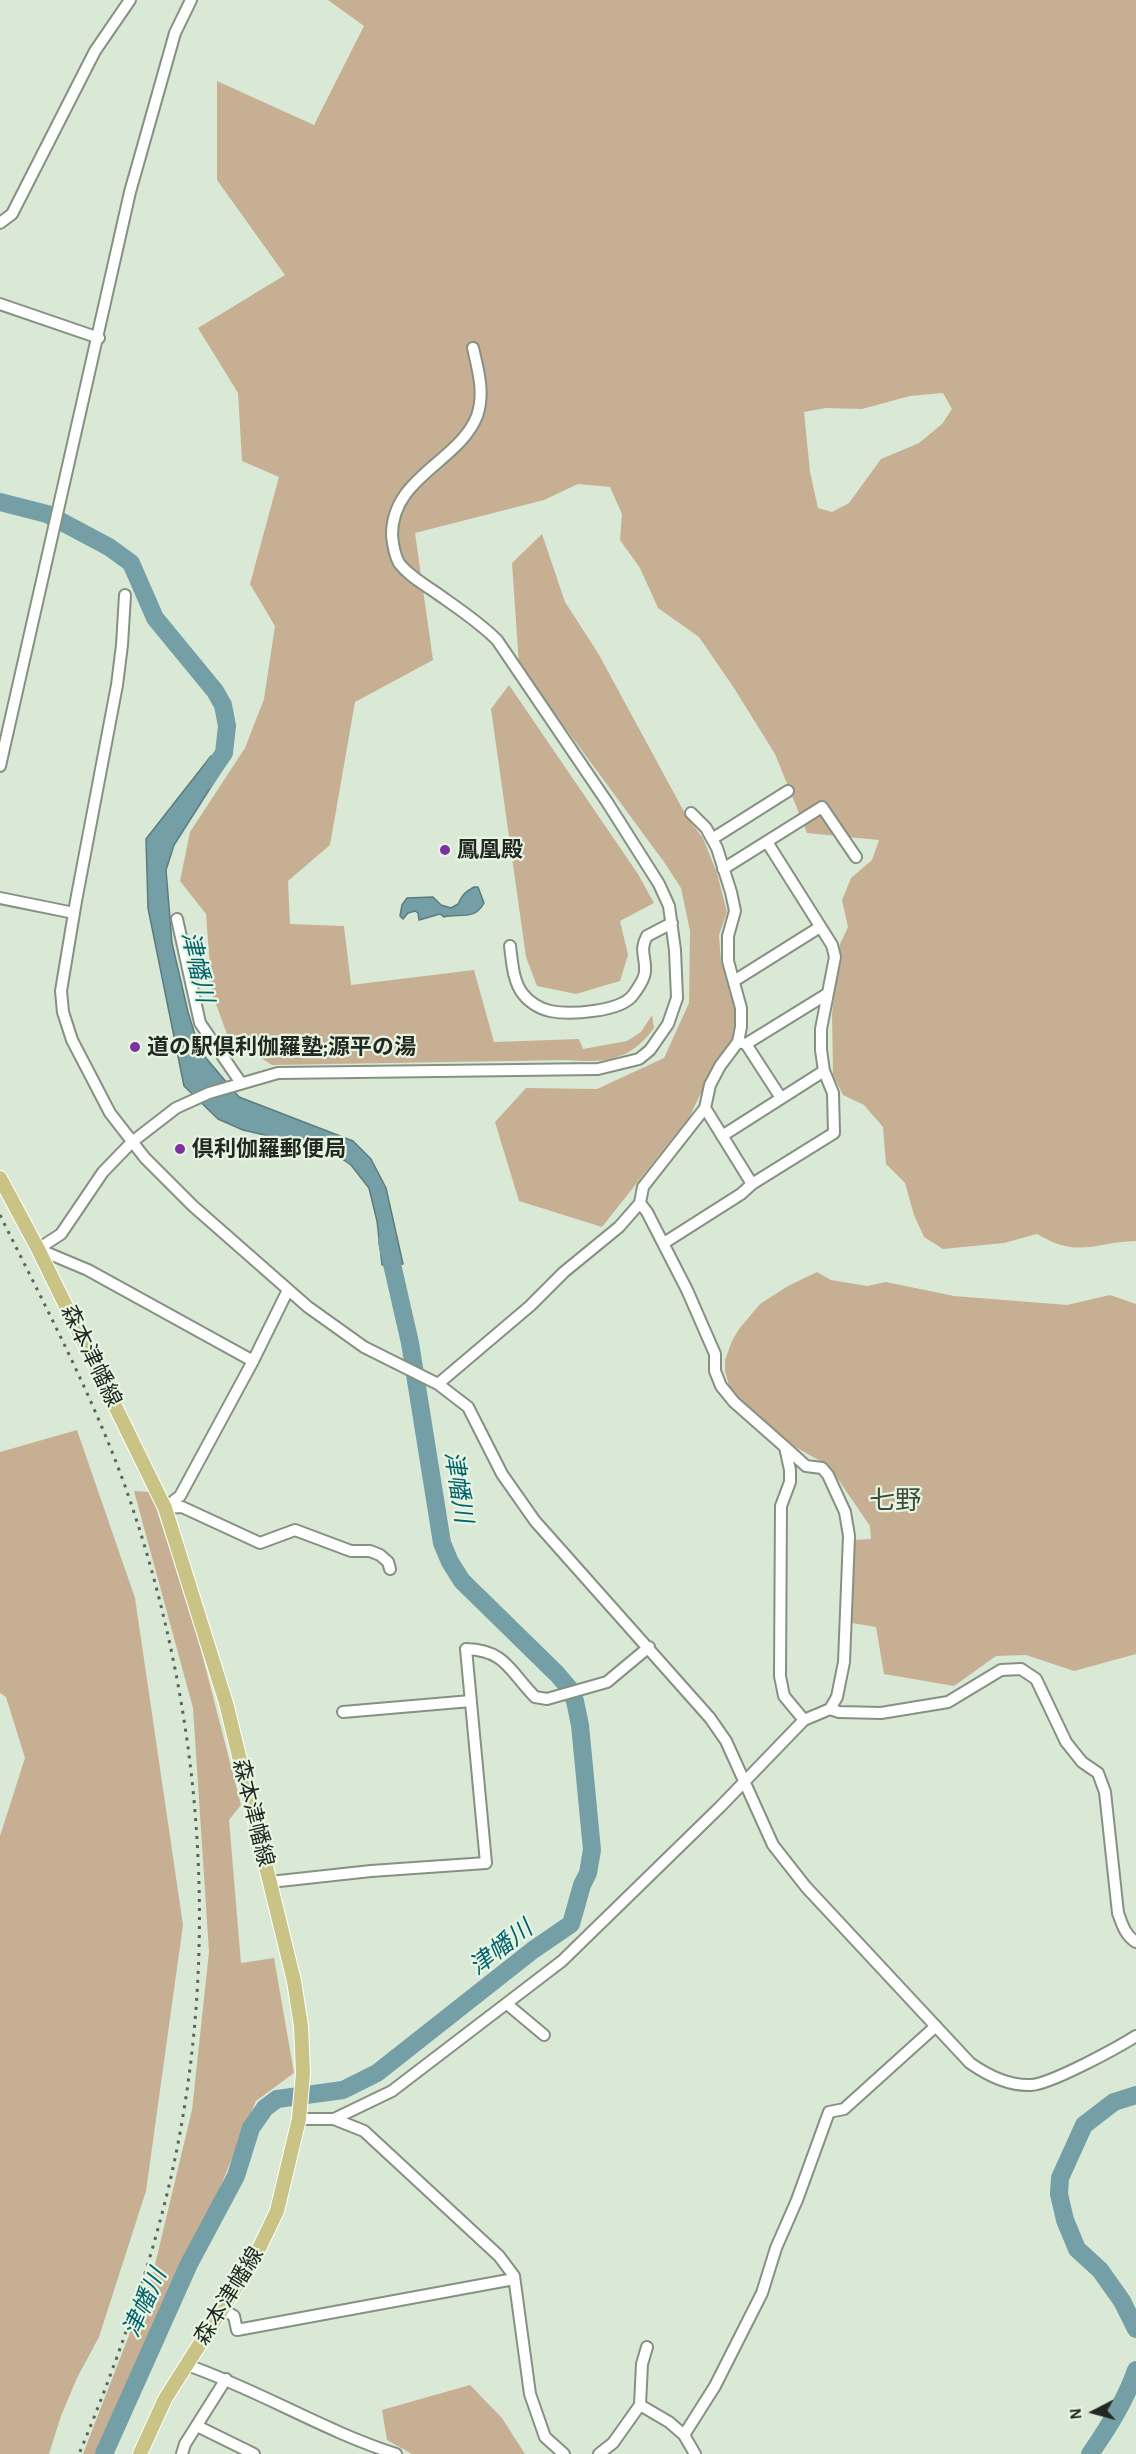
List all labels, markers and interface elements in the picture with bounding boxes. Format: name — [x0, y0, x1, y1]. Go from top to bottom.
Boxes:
place label: 鳳凰殿 — [457, 837, 523, 863]
marker: 鳳凰殿 — [438, 843, 452, 857]
water label: 津幡川 — [175, 929, 219, 1005]
place label: 道の駅倶利伽羅塾;源平の湯 — [147, 1034, 416, 1060]
marker: 道の駅倶利伽羅塾;源平の湯 — [128, 1040, 142, 1054]
place label: 倶利伽羅郵便局 — [192, 1136, 346, 1162]
marker: 倶利伽羅郵便局 — [173, 1142, 187, 1156]
street label: 森本津幡線 — [55, 1301, 127, 1411]
water label: 津幡川 — [438, 1449, 478, 1525]
district label: 七野 — [869, 1485, 921, 1517]
street label: 森本津幡線 — [227, 1756, 279, 1870]
water label: 津幡川 — [464, 1914, 538, 1982]
street label: 森本津幡線 — [189, 2242, 269, 2350]
water label: 津幡川 — [117, 2264, 173, 2342]
north arrow — [1064, 2382, 1124, 2442]
text: N — [1068, 2408, 1085, 2420]

